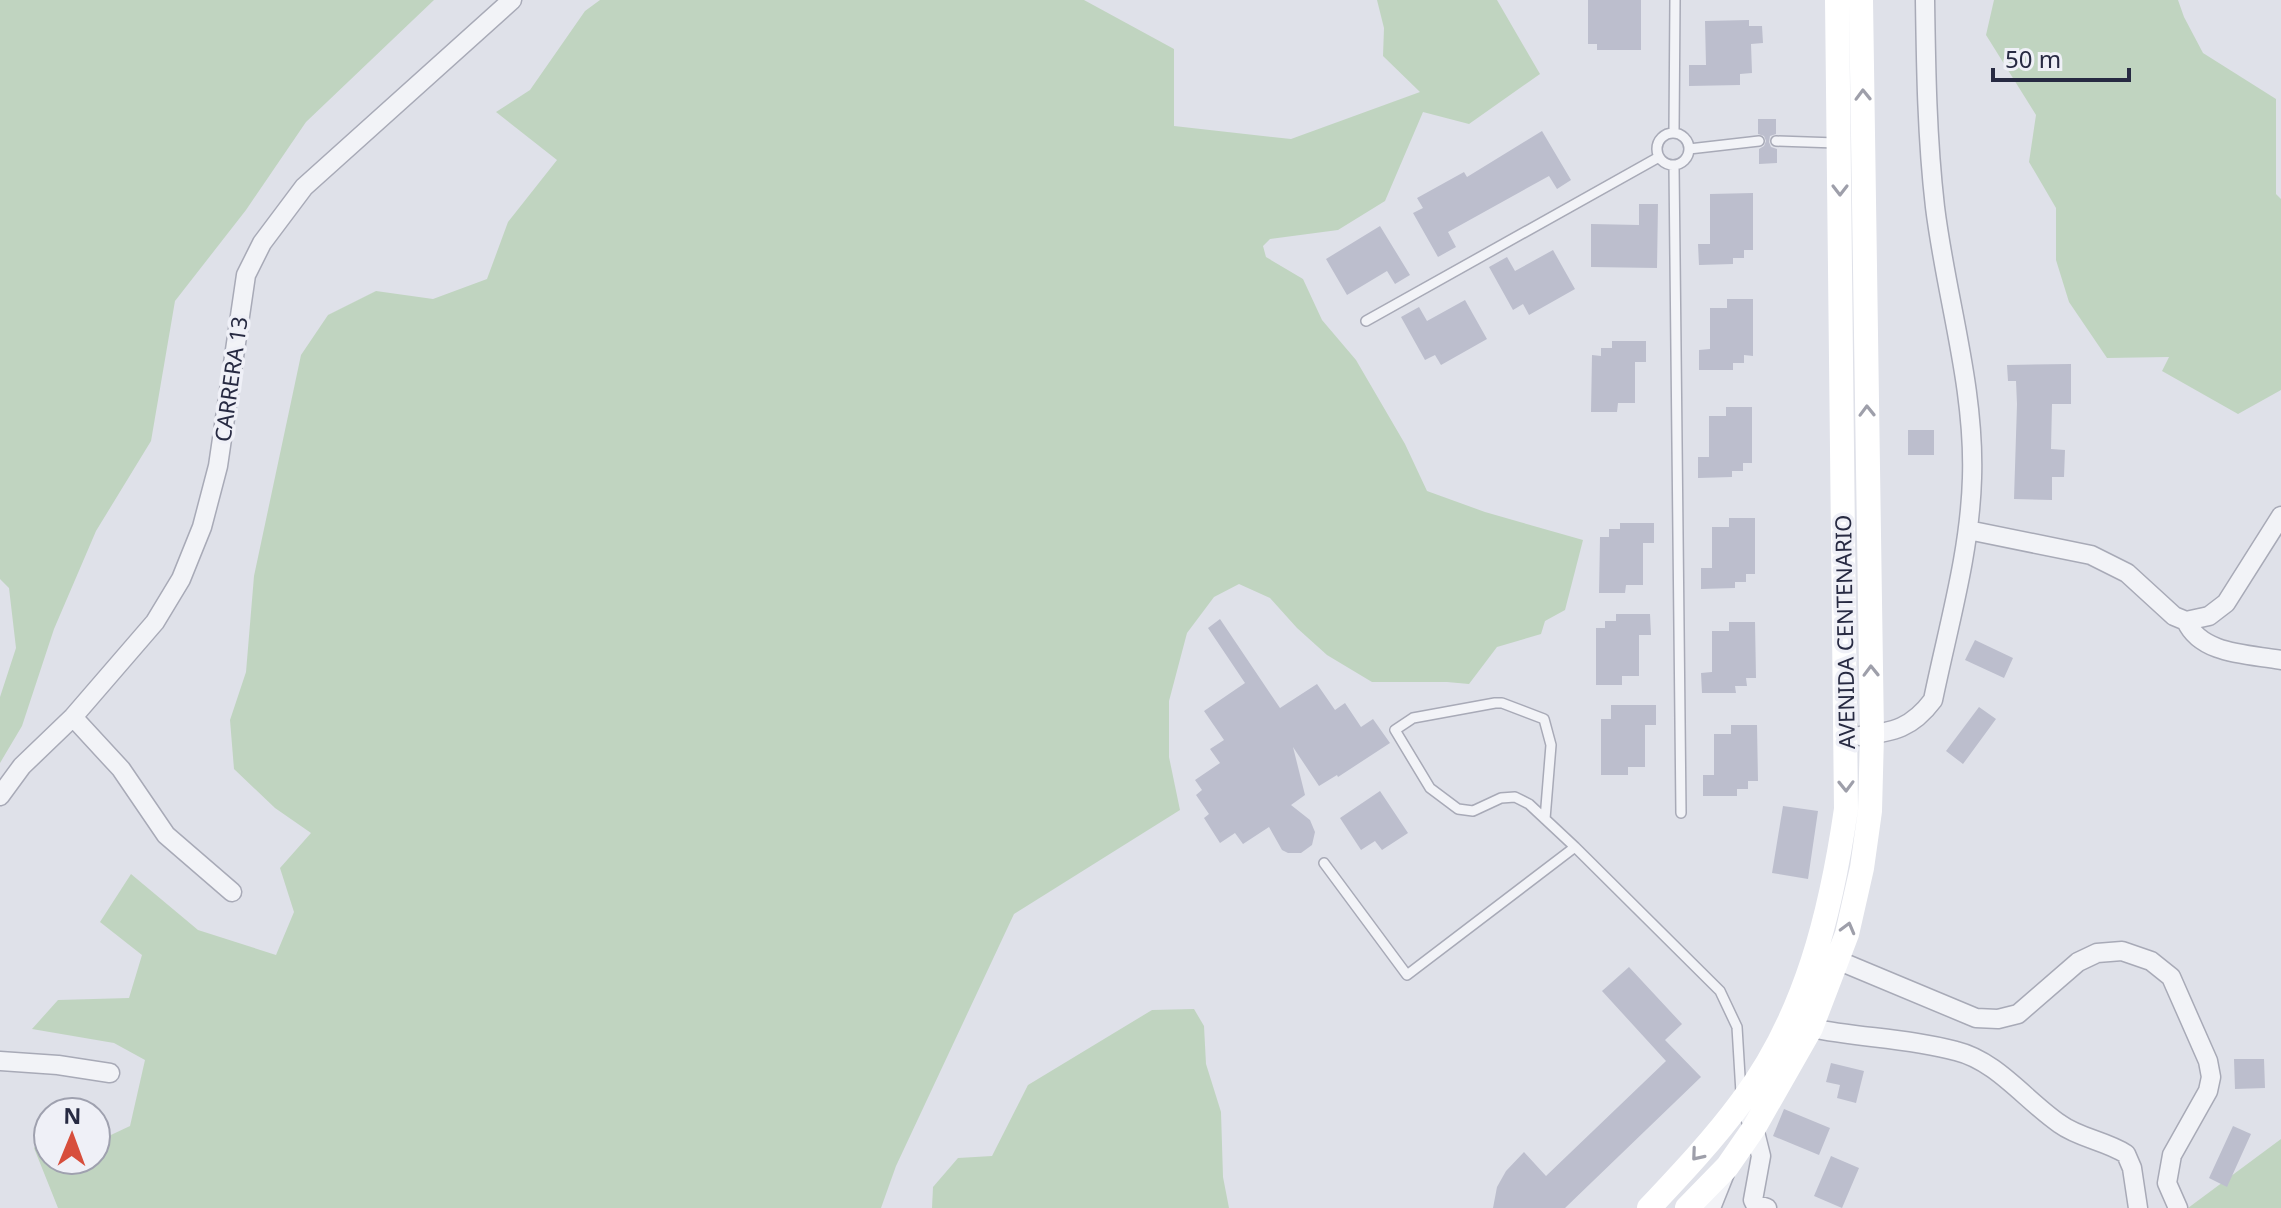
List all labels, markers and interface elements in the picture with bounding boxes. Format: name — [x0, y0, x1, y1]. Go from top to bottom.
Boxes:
scale bar — [1993, 32, 2129, 82]
text: 50 m — [2005, 42, 2061, 75]
one-way arrow — [1854, 88, 1871, 101]
one-way arrow — [1831, 184, 1849, 197]
street label: CARRERA 13 — [206, 314, 254, 444]
one-way arrow — [1859, 404, 1876, 417]
street label: AVENIDA CENTENARIO — [1827, 514, 1861, 750]
one-way arrow — [1863, 664, 1880, 677]
one-way arrow — [1837, 780, 1854, 793]
one-way arrow — [1839, 922, 1855, 936]
north arrow — [32, 1096, 112, 1176]
text: N — [63, 1100, 82, 1130]
one-way arrow — [1692, 1146, 1707, 1160]

